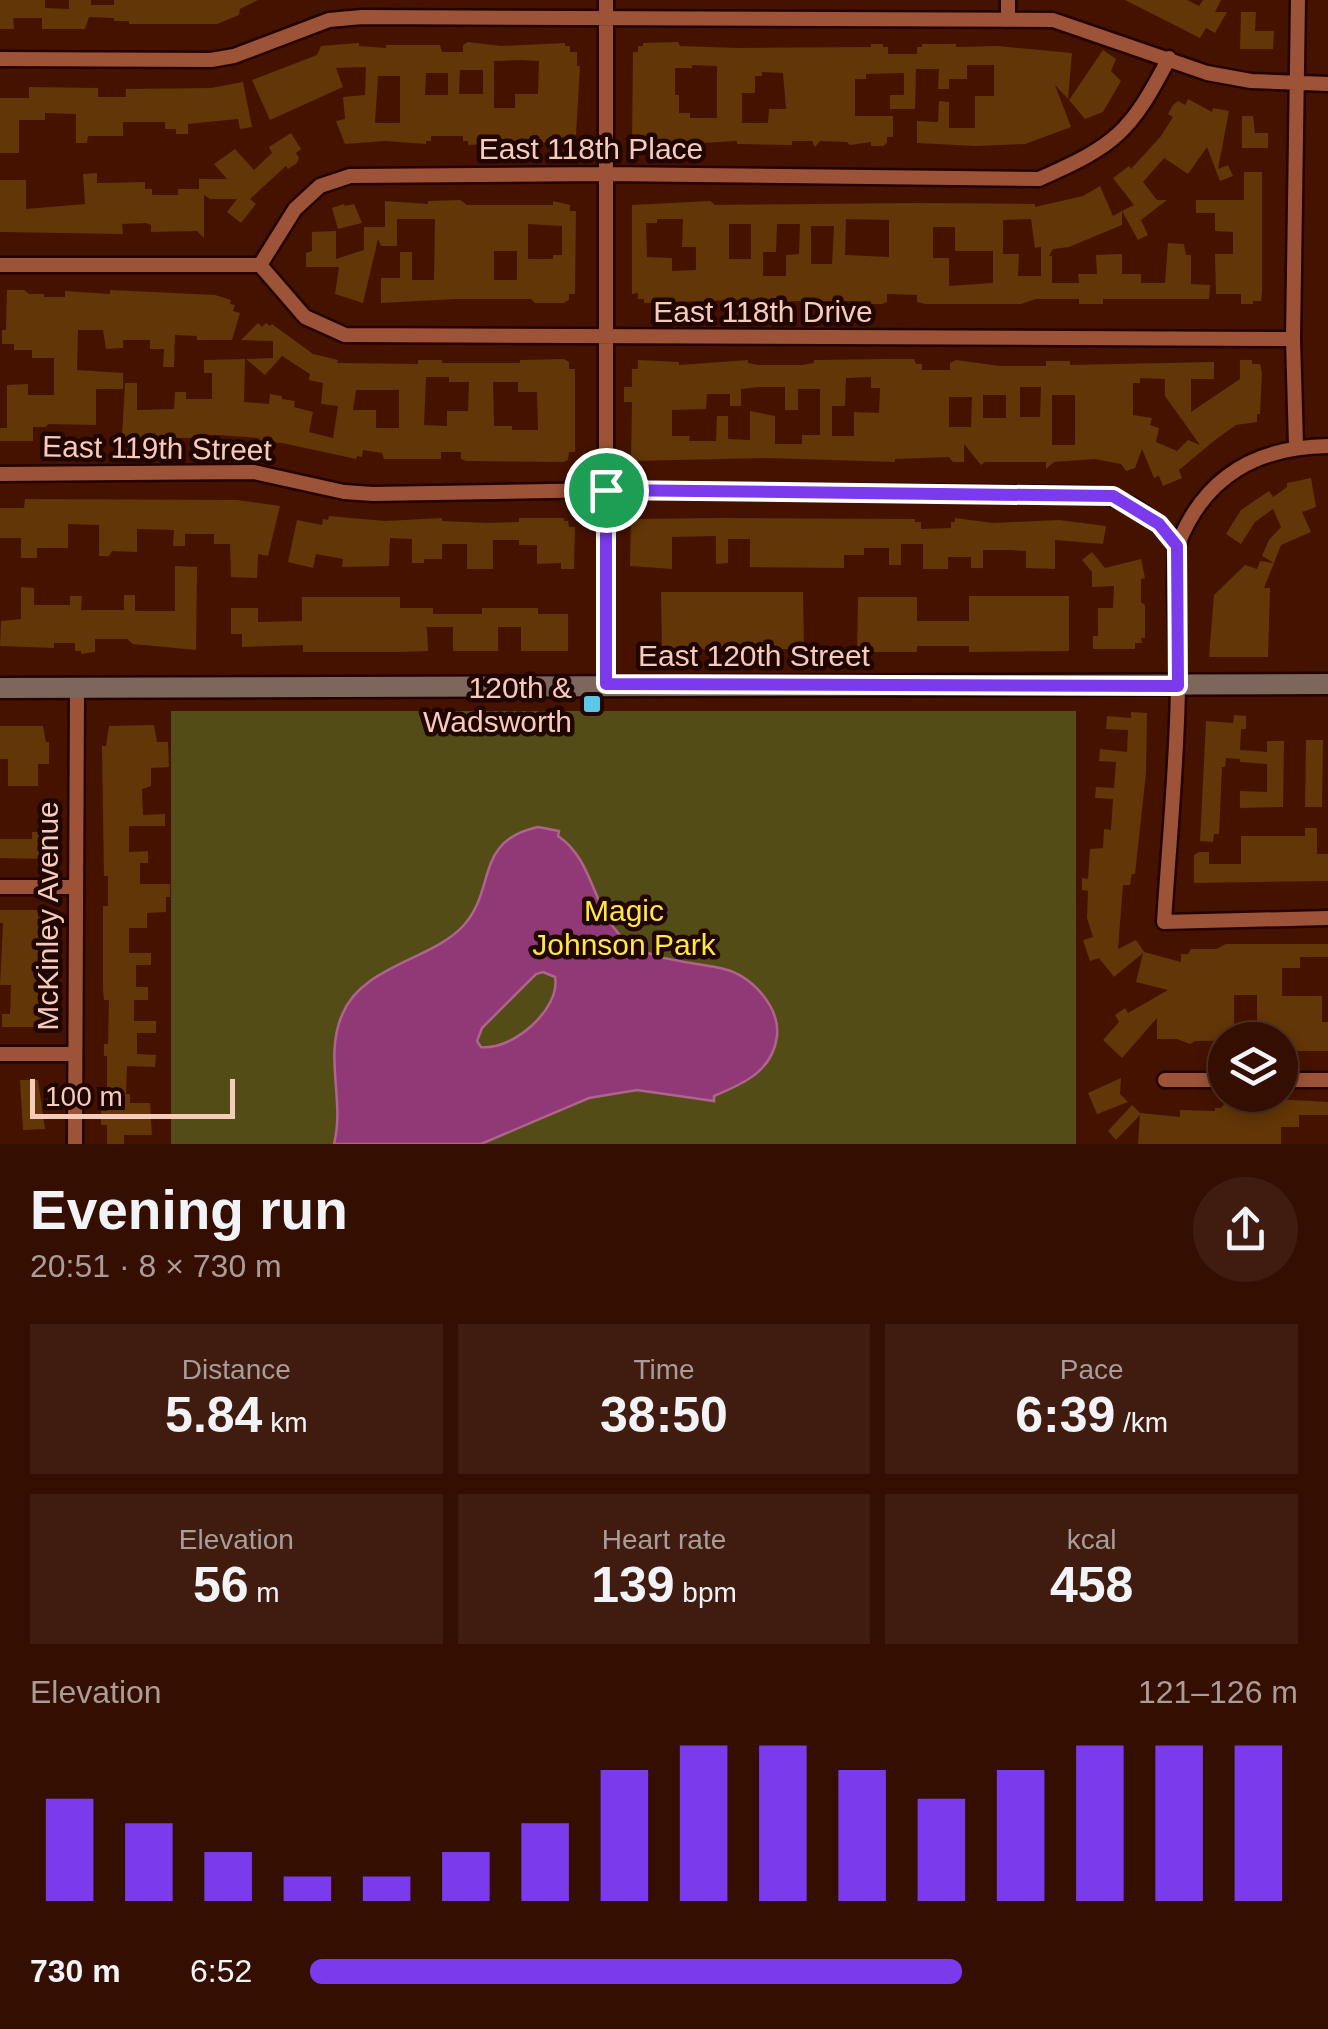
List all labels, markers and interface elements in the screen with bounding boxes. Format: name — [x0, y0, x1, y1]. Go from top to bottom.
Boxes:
street label: East 118th Place — [479, 132, 703, 165]
street label: East 118th Drive — [653, 295, 873, 328]
street label: East 119th Street — [42, 429, 273, 467]
pin — [564, 448, 649, 533]
icon: arrive — [579, 463, 634, 518]
street label: East 120th Street — [638, 639, 871, 672]
place label: 120th & Wadsworth — [423, 671, 572, 738]
marker: 120th & Wadsworth — [581, 693, 603, 715]
street label: McKinley Avenue — [31, 801, 64, 1031]
park label: Magic Johnson Park — [532, 894, 717, 961]
map controls — [1208, 1022, 1298, 1112]
button: layers — [1208, 1022, 1298, 1112]
scale bar — [30, 1074, 235, 1118]
text: 100 m — [45, 1081, 123, 1112]
button: share — [1193, 1177, 1298, 1282]
text: Evening run — [30, 1179, 348, 1241]
text: 20:51 · 8 × 730 m — [30, 1248, 282, 1284]
text: Distance — [182, 1354, 291, 1385]
text: Time — [633, 1354, 695, 1385]
text: Pace — [1060, 1354, 1124, 1385]
text: 5.84 — [165, 1387, 262, 1443]
text: 38:50 — [600, 1387, 728, 1443]
text: 6:39 — [1015, 1387, 1115, 1443]
text: km — [262, 1407, 308, 1438]
text: /km — [1115, 1407, 1168, 1438]
text: Elevation — [179, 1524, 294, 1555]
text: Heart rate — [602, 1524, 726, 1555]
text: kcal — [1067, 1524, 1117, 1555]
text: 56 — [193, 1557, 249, 1613]
text: 139 — [591, 1557, 675, 1613]
text: 458 — [1050, 1557, 1133, 1613]
text: m — [249, 1577, 280, 1608]
text: bpm — [675, 1577, 737, 1608]
text: Elevation — [30, 1674, 162, 1710]
text: 121–126 m — [1138, 1674, 1298, 1710]
text: 730 m — [30, 1953, 121, 1989]
text: 6:52 — [190, 1953, 252, 1989]

